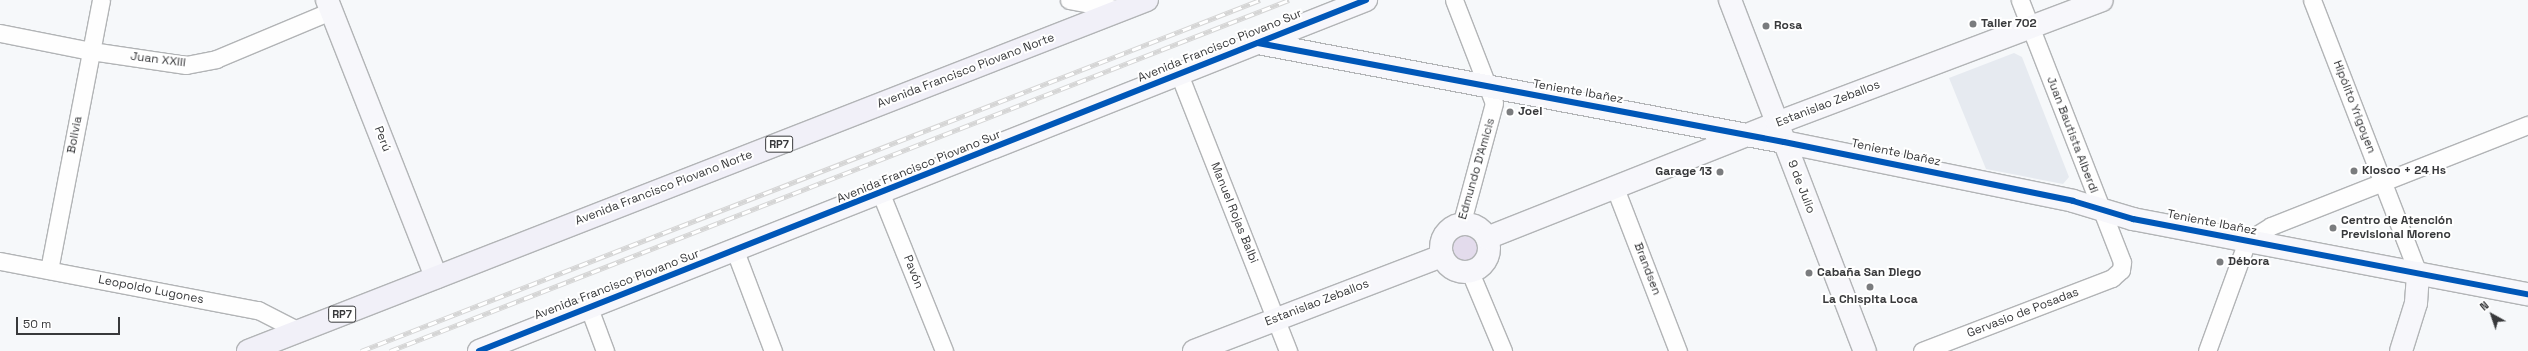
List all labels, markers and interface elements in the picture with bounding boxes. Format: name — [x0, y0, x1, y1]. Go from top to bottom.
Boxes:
street label: Avenida Francisco Piovano Sur — [1136, 6, 1304, 86]
place label: Taller 702 — [1981, 17, 2037, 31]
place label: Rosa — [1774, 19, 1802, 33]
marker: Taller 702 — [1968, 19, 1978, 29]
marker: Rosa — [1761, 21, 1771, 31]
street label: Avenida Francisco Piovano Norte — [875, 30, 1057, 112]
street label: Juan XXIII — [130, 49, 186, 71]
street label: Hipólito Yrigoyen — [2330, 58, 2378, 156]
street label: Juan Bautista Alberdi — [2043, 75, 2101, 195]
street label: Teniente Ibañez — [1532, 77, 1624, 107]
street label: Estanislao Zeballos — [1774, 78, 1882, 130]
place label: Joel — [1518, 105, 1542, 119]
marker: Joel — [1505, 107, 1515, 117]
street label: Bolivia — [64, 115, 86, 155]
street label: Edmundo D'Amicis — [1456, 117, 1498, 221]
street label: Perú — [371, 124, 393, 154]
street label: Avenida Francisco Piovano Sur — [835, 127, 1003, 207]
road number: RP7 — [765, 135, 793, 153]
street label: Teniente Ibañez — [1850, 136, 1942, 170]
street label: Avenida Francisco Piovano Norte — [573, 147, 755, 229]
street label: 9 de Julio — [1784, 158, 1818, 216]
street label: Manuel Rojas Balbi — [1207, 160, 1261, 266]
place label: Kiosco + 24 Hs — [2362, 164, 2446, 178]
place label: Garage 13 — [1655, 165, 1712, 179]
marker: Kiosco + 24 Hs — [2349, 166, 2359, 176]
marker: Garage 13 — [1715, 167, 1725, 177]
street label: Teniente Ibañez — [2166, 207, 2258, 239]
place label: Centro de Atención Previsional Moreno — [2341, 214, 2453, 242]
marker: Centro de Atención Previsional Moreno — [2328, 223, 2338, 233]
street label: Brandsen — [1630, 241, 1664, 297]
street label: Avenida Francisco Piovano Sur — [533, 247, 701, 323]
street label: Pavón — [900, 253, 926, 291]
place label: Débora — [2228, 255, 2269, 269]
marker: Débora — [2215, 257, 2225, 267]
place label: Cabaña San Diego — [1817, 266, 1921, 280]
marker: Cabaña San Diego — [1804, 268, 1814, 278]
street label: Leopoldo Lugones — [97, 273, 205, 307]
street label: Estanislao Zeballos — [1263, 277, 1371, 329]
marker: La Chispita Loca — [1865, 282, 1875, 292]
street label: Gervasio de Posadas — [1965, 285, 2081, 341]
place label: La Chispita Loca — [1822, 293, 1918, 307]
north arrow — [2472, 295, 2512, 335]
text: N — [2477, 298, 2492, 314]
road number: RP7 — [328, 305, 356, 323]
scale bar — [18, 309, 122, 335]
text: 50 m — [23, 316, 51, 332]

